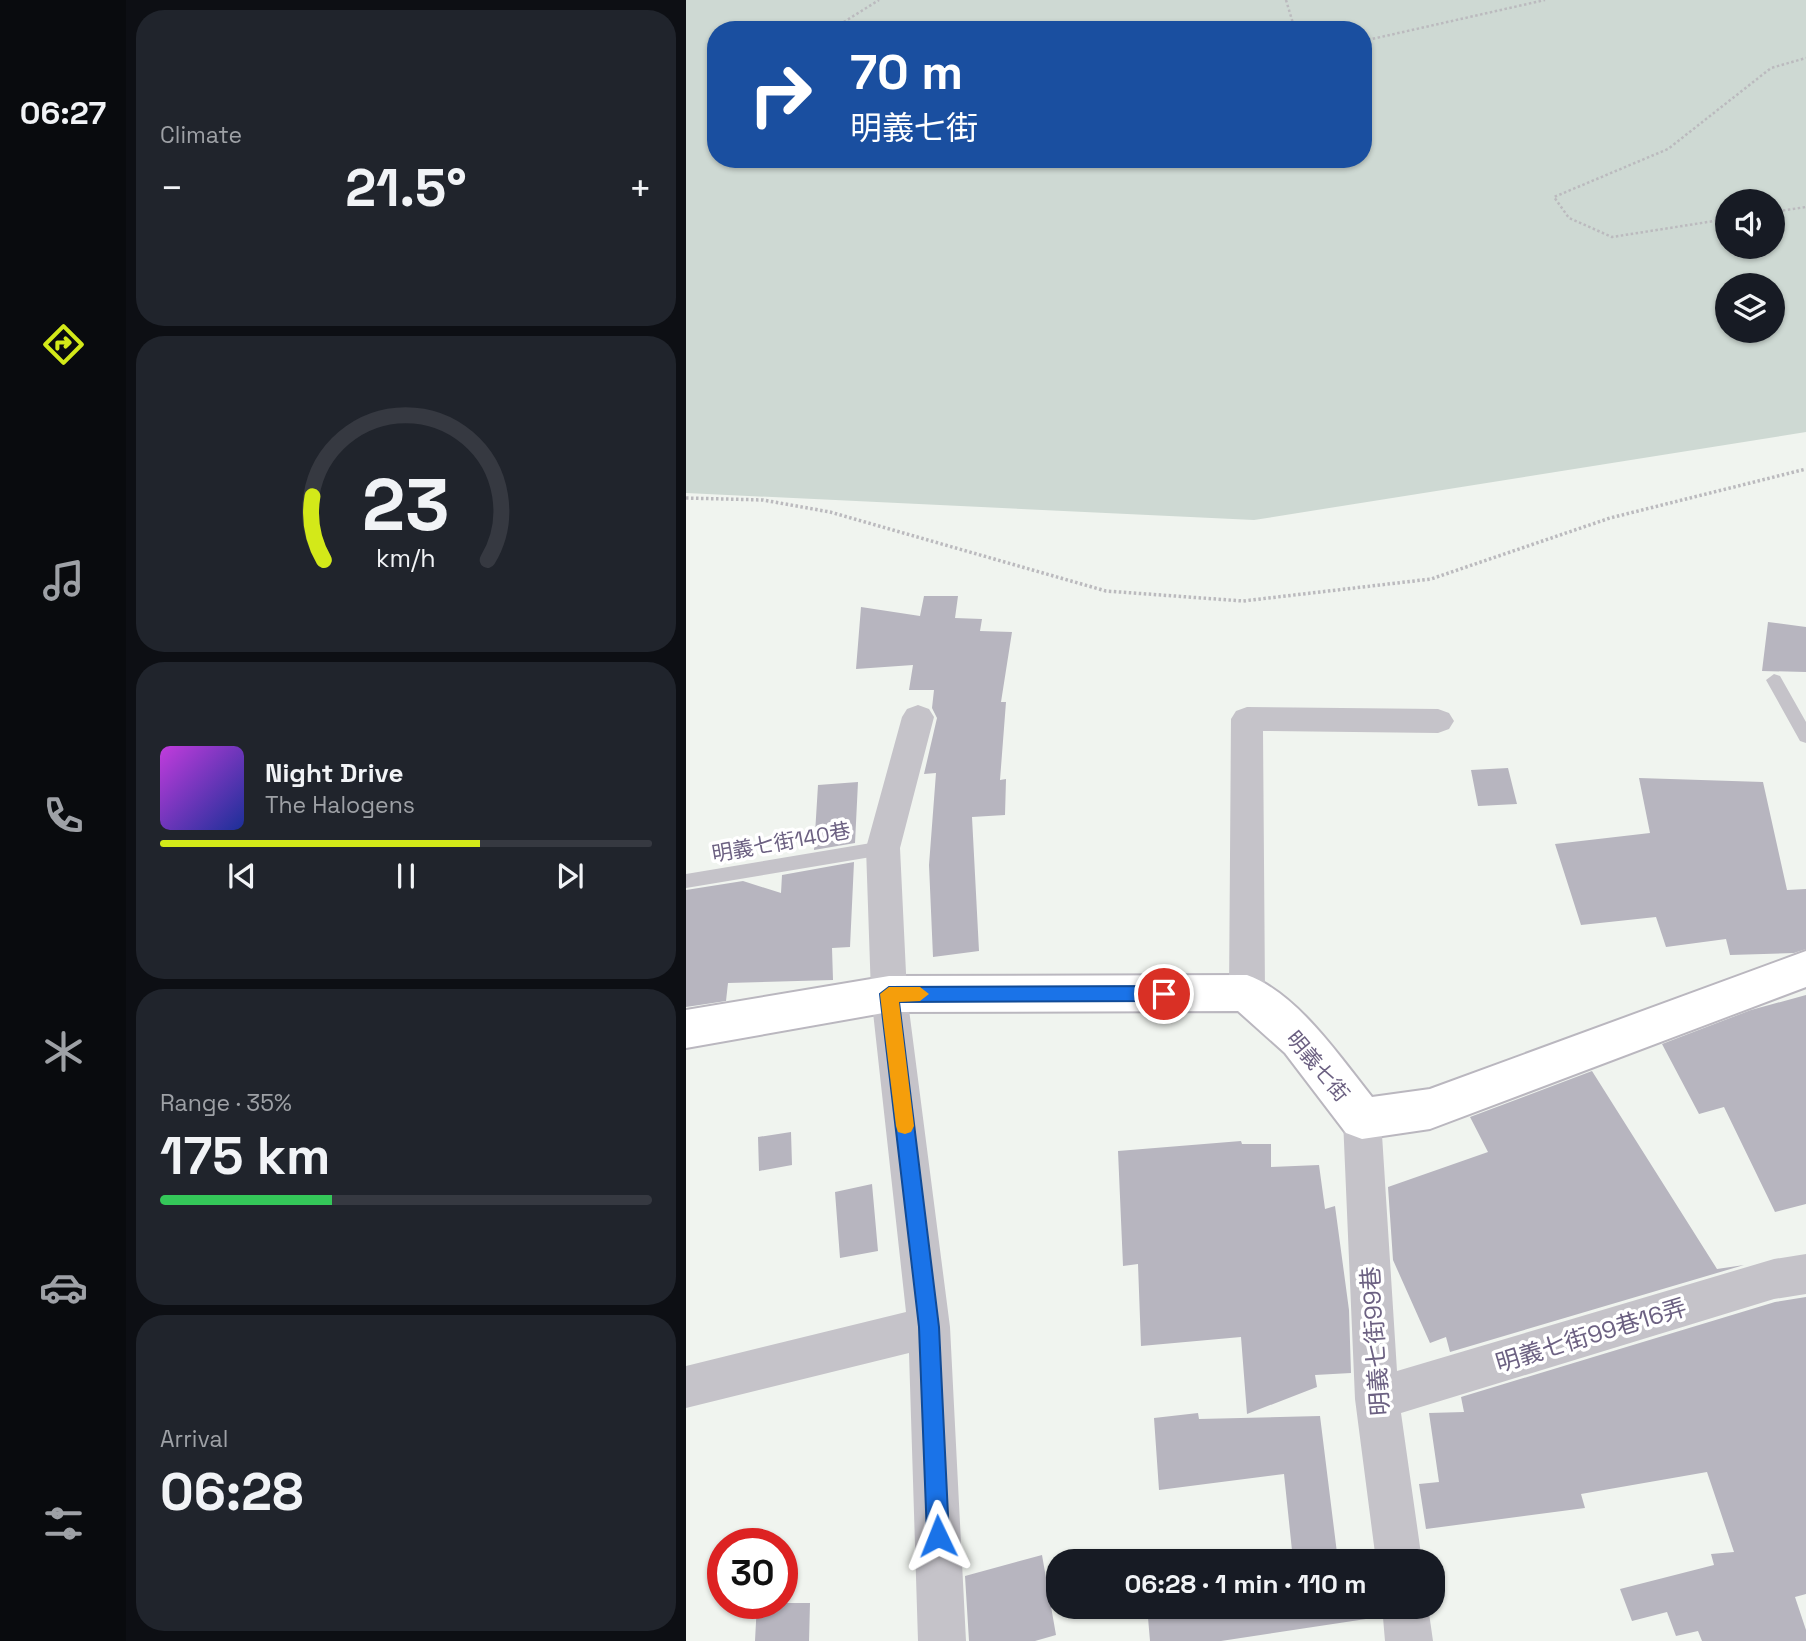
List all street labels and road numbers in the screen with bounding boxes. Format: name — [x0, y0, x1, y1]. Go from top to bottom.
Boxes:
street label: 明義七街140巷 — [710, 817, 852, 867]
street label: 明義七街 — [1281, 1025, 1355, 1107]
street label: 明義七街99巷 — [1354, 1265, 1396, 1417]
street label: 明義七街99巷16弄 — [1492, 1291, 1690, 1379]

